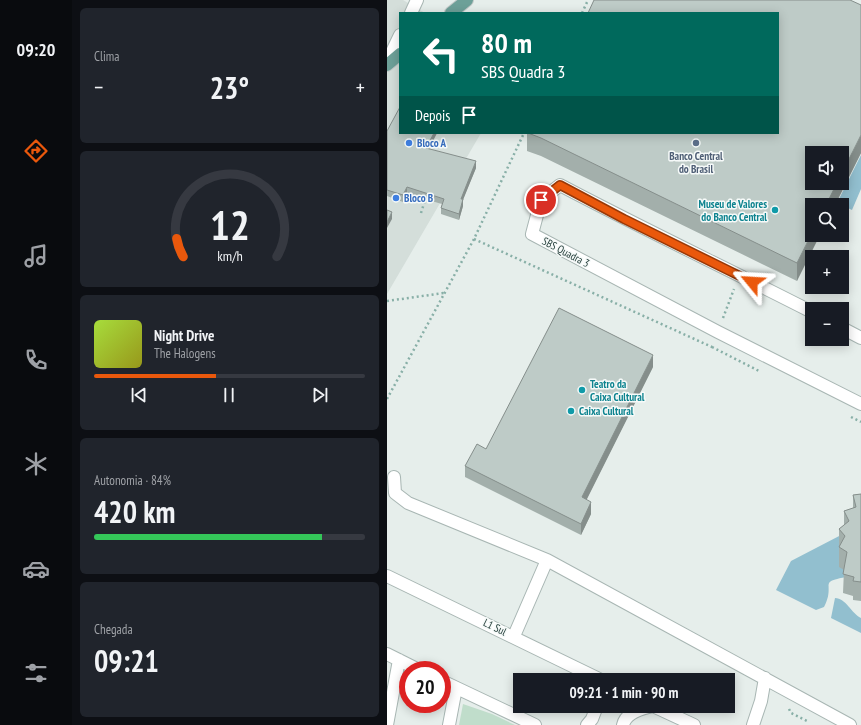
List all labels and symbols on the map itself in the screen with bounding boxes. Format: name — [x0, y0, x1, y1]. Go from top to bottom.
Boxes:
place label: Bloco A — [417, 136, 446, 150]
marker: Bloco A — [404, 138, 414, 148]
marker: Banco Central do Brasil — [691, 138, 701, 148]
place label: Banco Central do Brasil — [669, 149, 723, 176]
pin — [524, 183, 558, 217]
place label: Bloco B — [404, 191, 434, 205]
marker: Bloco B — [391, 193, 401, 203]
place label: Museu de Valores do Banco Central — [699, 197, 767, 224]
marker: Museu de Valores do Banco Central — [770, 205, 780, 215]
street label: SBS Quadra 3 — [540, 234, 592, 270]
position arrow — [731, 261, 773, 303]
place label: Teatro da Caixa Cultural — [590, 377, 645, 404]
marker: Teatro da Caixa Cultural — [577, 385, 587, 395]
place label: Caixa Cultural — [579, 404, 634, 418]
marker: Caixa Cultural — [566, 406, 576, 416]
street label: L1 Sul — [481, 615, 509, 639]
speed limit sign: 20 — [399, 661, 451, 713]

